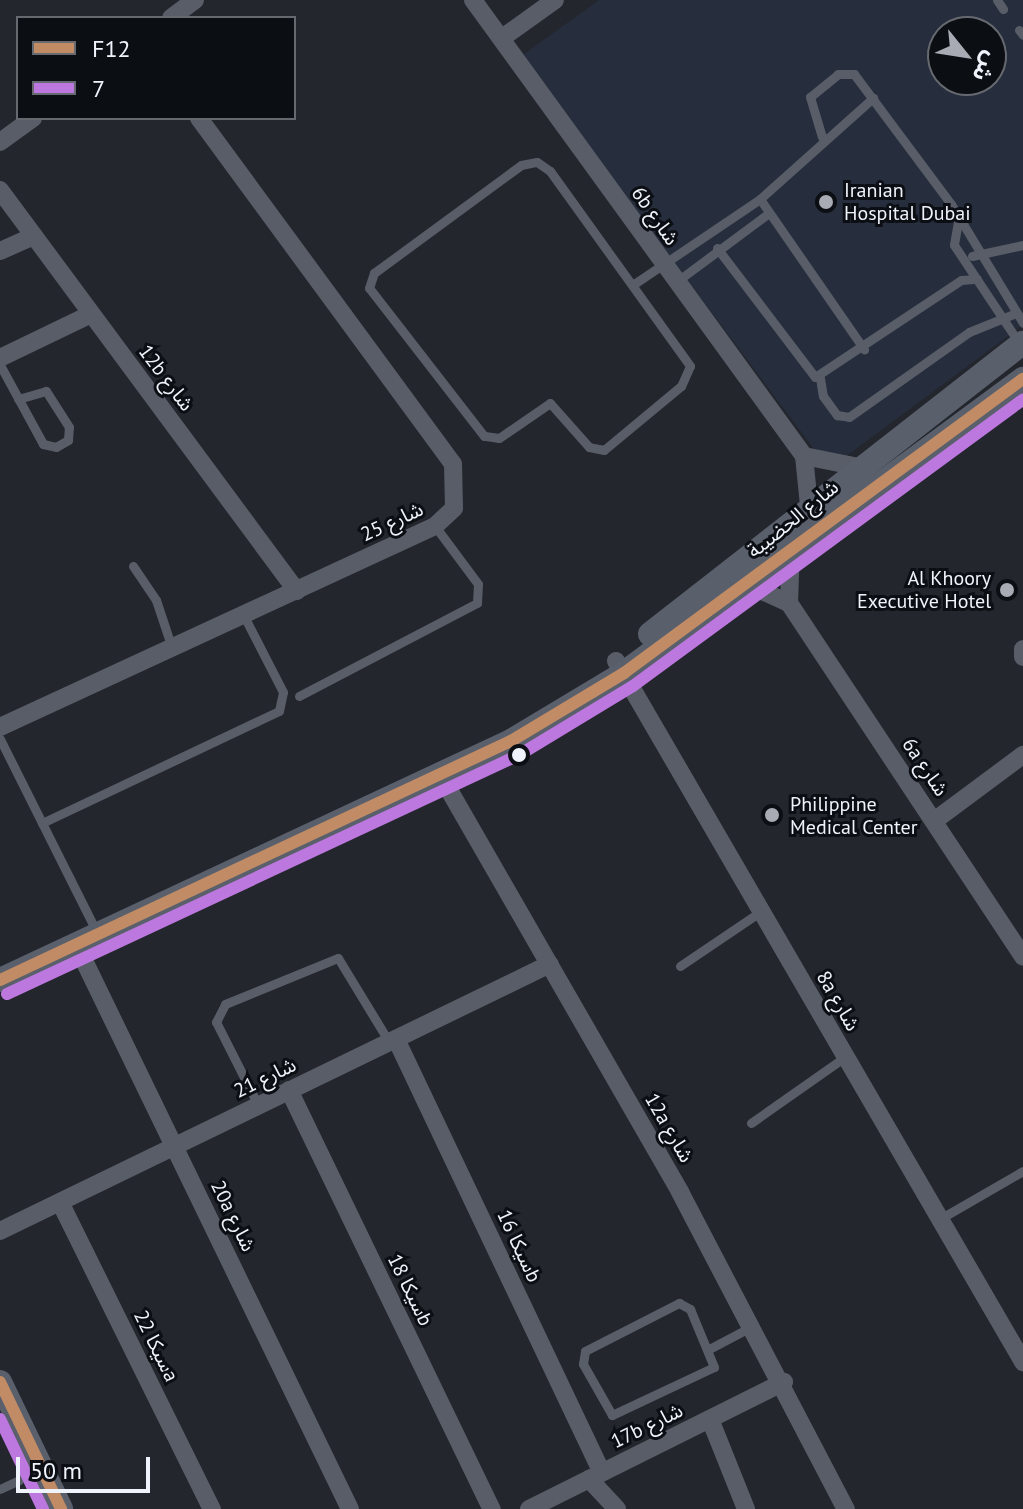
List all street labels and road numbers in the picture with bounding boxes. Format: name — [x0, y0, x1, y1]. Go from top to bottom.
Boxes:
street label: 6b شارع — [626, 182, 684, 250]
street label: 12b شارع — [133, 340, 199, 416]
street label: شارع الحضيبة — [743, 475, 843, 563]
street label: شارع 25 — [357, 497, 427, 547]
street label: 6a شارع — [897, 733, 953, 801]
street label: 8a شارع — [811, 967, 865, 1035]
street label: شارع 21 — [230, 1053, 300, 1103]
street label: 12a شارع — [640, 1089, 698, 1167]
street label: 20a شارع — [206, 1177, 260, 1255]
street label: سيكا 16b — [492, 1206, 546, 1286]
street label: سيكا 18b — [382, 1250, 438, 1330]
street label: سيكا 22a — [129, 1307, 183, 1385]
street label: 17b شارع — [607, 1398, 687, 1454]

